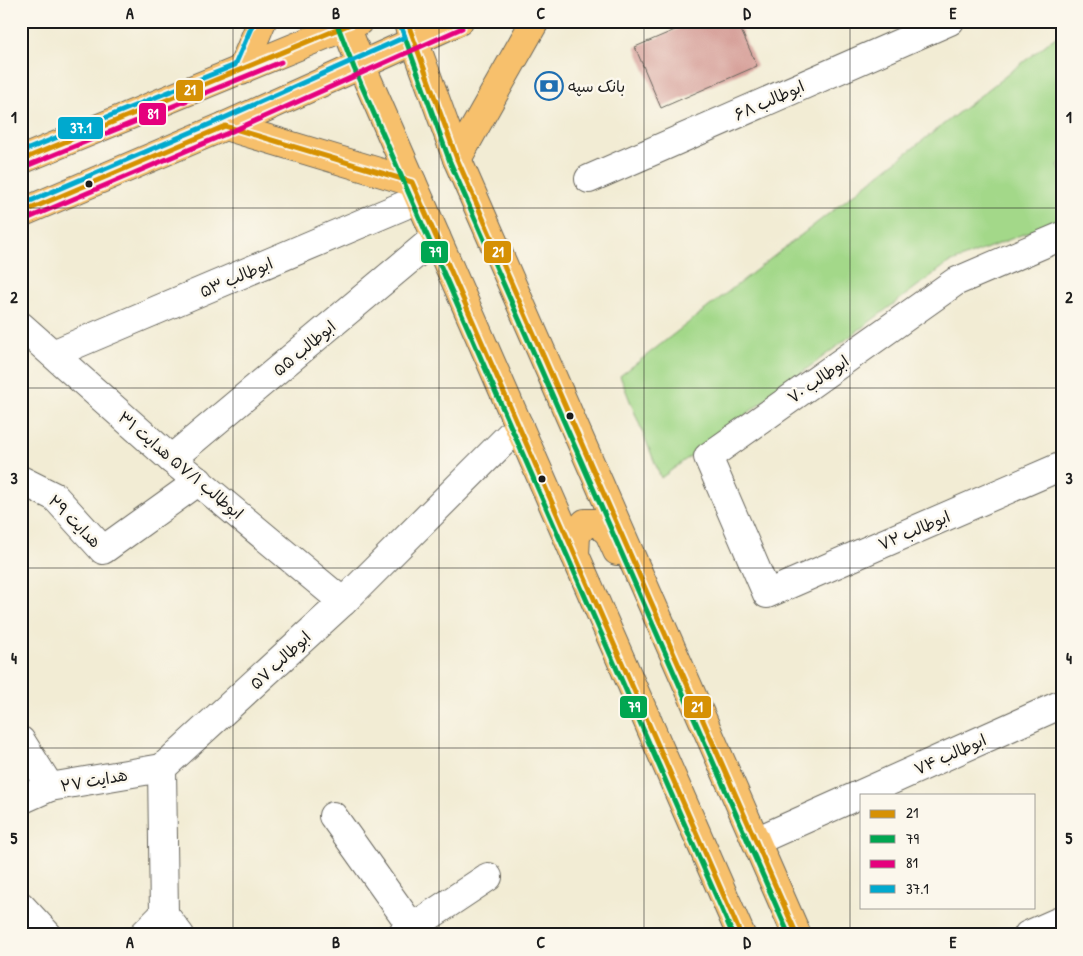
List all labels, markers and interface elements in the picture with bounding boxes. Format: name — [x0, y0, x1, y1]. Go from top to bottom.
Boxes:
text: A — [126, 2, 134, 24]
text: B — [332, 2, 340, 24]
text: C — [537, 2, 546, 24]
text: D — [743, 2, 751, 24]
text: E — [949, 2, 957, 24]
bank icon: بانک سپه — [534, 71, 564, 101]
place label: بانک سپه — [568, 75, 625, 97]
street label: ابوطالب ۶۸ — [730, 75, 808, 125]
line badge: 21 — [175, 79, 204, 102]
text: 21 — [184, 80, 196, 99]
line badge: 81 — [138, 102, 167, 126]
text: 81 — [147, 104, 159, 123]
text: 1 — [11, 106, 17, 128]
text: 1 — [1066, 106, 1072, 128]
line badge: 37.1 — [57, 116, 104, 140]
text: 37.1 — [70, 118, 92, 137]
unlabelled marker — [84, 179, 94, 189]
line badge: 79 — [420, 240, 449, 264]
line badge: 21 — [483, 240, 512, 264]
text: 79 — [428, 242, 442, 261]
text: 21 — [492, 242, 504, 261]
street label: ابوطالب ۵۳ — [196, 252, 276, 302]
text: 2 — [10, 286, 18, 308]
text: 2 — [1065, 286, 1073, 308]
street label: ابوطالب ۵۵ — [268, 315, 340, 381]
street label: ابوطالب ۷۰ — [783, 350, 853, 408]
street label: ابوطالب ۵۷/۱ هدایت ۳۱ — [114, 406, 248, 524]
unlabelled marker — [565, 411, 575, 421]
text: 3 — [10, 467, 18, 489]
text: 3 — [1065, 467, 1073, 489]
unlabelled marker — [537, 474, 547, 484]
street label: هدایت ۲۹ — [44, 490, 106, 552]
street label: ابوطالب ۷۲ — [875, 505, 953, 555]
street label: ابوطالب ۵۷ — [245, 626, 315, 694]
text: 4 — [11, 647, 17, 669]
text: 4 — [1066, 647, 1072, 669]
line badge: 79 — [619, 695, 648, 719]
line badge: 21 — [683, 695, 712, 719]
text: 79 — [627, 697, 641, 716]
text: 21 — [691, 697, 703, 716]
street label: ابوطالب ۷۴ — [910, 728, 990, 780]
street label: هدایت ۲۷ — [59, 763, 129, 797]
legend — [860, 794, 1036, 908]
text: 21 — [906, 802, 918, 823]
text: 5 — [11, 827, 18, 849]
text: 5 — [1066, 827, 1073, 849]
text: 79 — [906, 828, 919, 849]
text: 81 — [906, 852, 918, 873]
text: 37.1 — [906, 878, 929, 899]
text: A — [126, 931, 134, 953]
text: B — [332, 931, 340, 953]
text: C — [537, 931, 546, 953]
text: D — [743, 931, 751, 953]
text: E — [949, 931, 957, 953]

